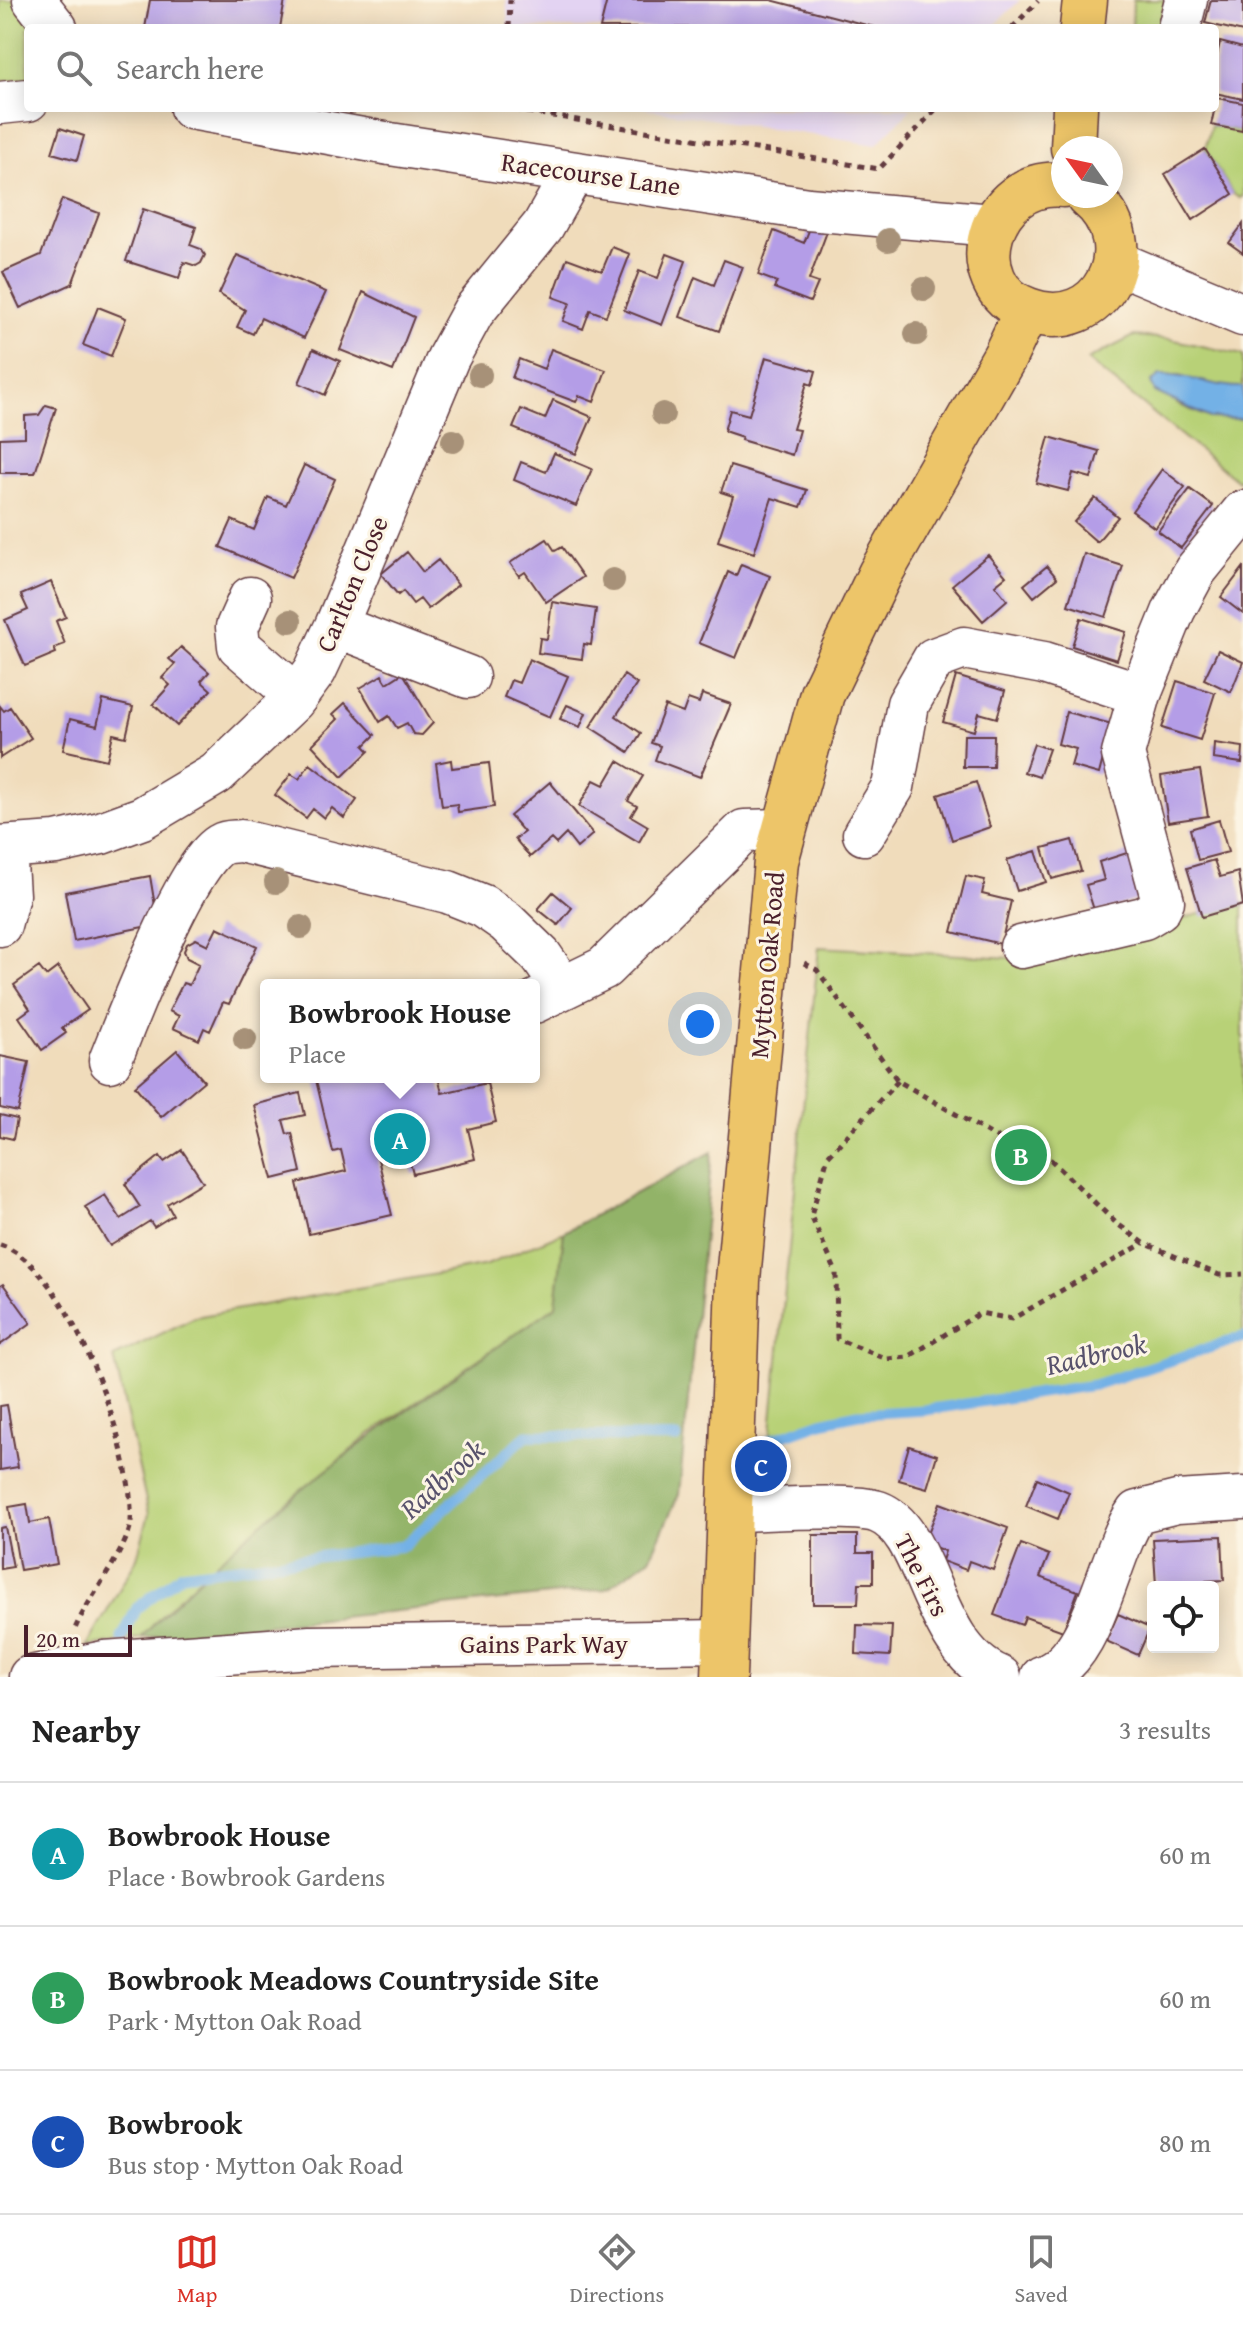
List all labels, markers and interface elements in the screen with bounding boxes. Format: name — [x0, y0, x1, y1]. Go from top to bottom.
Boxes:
search box — [24, 24, 1219, 112]
icon: search — [52, 46, 96, 90]
text: Search here — [116, 46, 264, 90]
north arrow — [1051, 136, 1123, 208]
street label: Racecourse Lane — [499, 142, 683, 205]
street label: Carlton Close — [305, 510, 398, 658]
street label: Mytton Oak Road — [739, 870, 794, 1060]
popup — [260, 979, 540, 1083]
text: Bowbrook House — [289, 990, 511, 1034]
your location — [680, 1004, 720, 1044]
text: Place — [289, 1034, 346, 1073]
pin: A — [374, 1109, 426, 1169]
pin: B — [995, 1125, 1047, 1185]
water label: Radbrook — [1041, 1322, 1150, 1385]
water label: Radbrook — [389, 1429, 493, 1529]
pin: C — [735, 1436, 787, 1496]
street label: The Firs — [885, 1527, 960, 1623]
map controls — [1147, 1581, 1219, 1653]
button: locate — [1147, 1581, 1219, 1653]
scale bar — [24, 1621, 132, 1657]
text: 20 m — [36, 1623, 80, 1655]
street label: Gains Park Way — [460, 1624, 628, 1663]
text: Nearby — [32, 1705, 141, 1754]
text: 3 results — [1119, 1710, 1211, 1749]
text: Bowbrook House — [108, 1813, 331, 1857]
text: A — [50, 1835, 66, 1874]
text: 60 m — [1159, 1835, 1211, 1874]
text: Place · Bowbrook Gardens — [108, 1857, 385, 1896]
text: Bowbrook Meadows Countryside Site — [108, 1957, 599, 2001]
text: B — [50, 1979, 66, 2018]
text: 60 m — [1159, 1979, 1211, 2018]
text: Park · Mytton Oak Road — [108, 2001, 362, 2040]
text: Bowbrook — [108, 2101, 242, 2145]
text: C — [51, 2123, 65, 2162]
text: 80 m — [1159, 2123, 1211, 2162]
text: Bus stop · Mytton Oak Road — [108, 2145, 403, 2184]
tab: Map — [175, 2230, 219, 2310]
tab: Directions — [570, 2230, 664, 2310]
tab: Saved — [1015, 2230, 1068, 2310]

